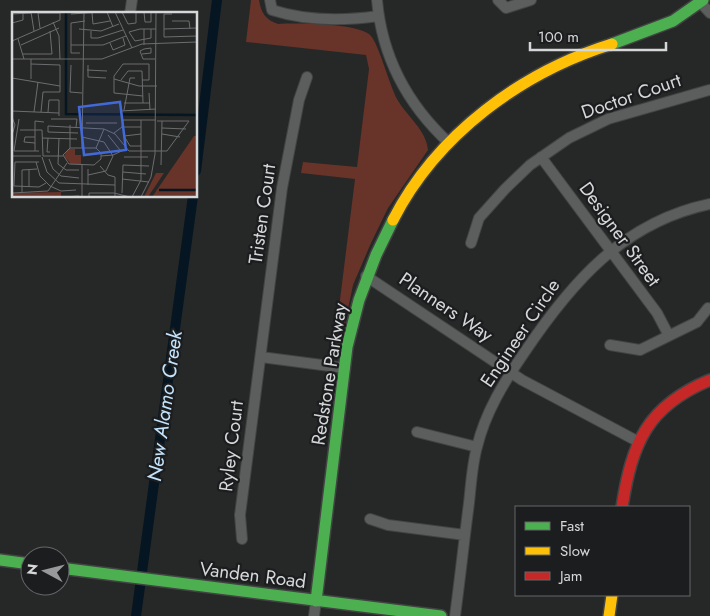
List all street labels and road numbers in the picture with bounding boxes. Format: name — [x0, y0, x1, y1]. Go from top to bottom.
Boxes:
street label: Doctor Court — [577, 66, 685, 126]
street label: Tristen Court — [242, 162, 282, 266]
street label: Designer Street — [573, 176, 667, 292]
street label: Planners Way — [394, 266, 499, 349]
street label: Engineer Circle — [474, 273, 566, 393]
street label: Redstone Parkway — [304, 300, 354, 447]
street label: Ryley Court — [212, 399, 250, 493]
street label: Vanden Road — [198, 555, 308, 595]

